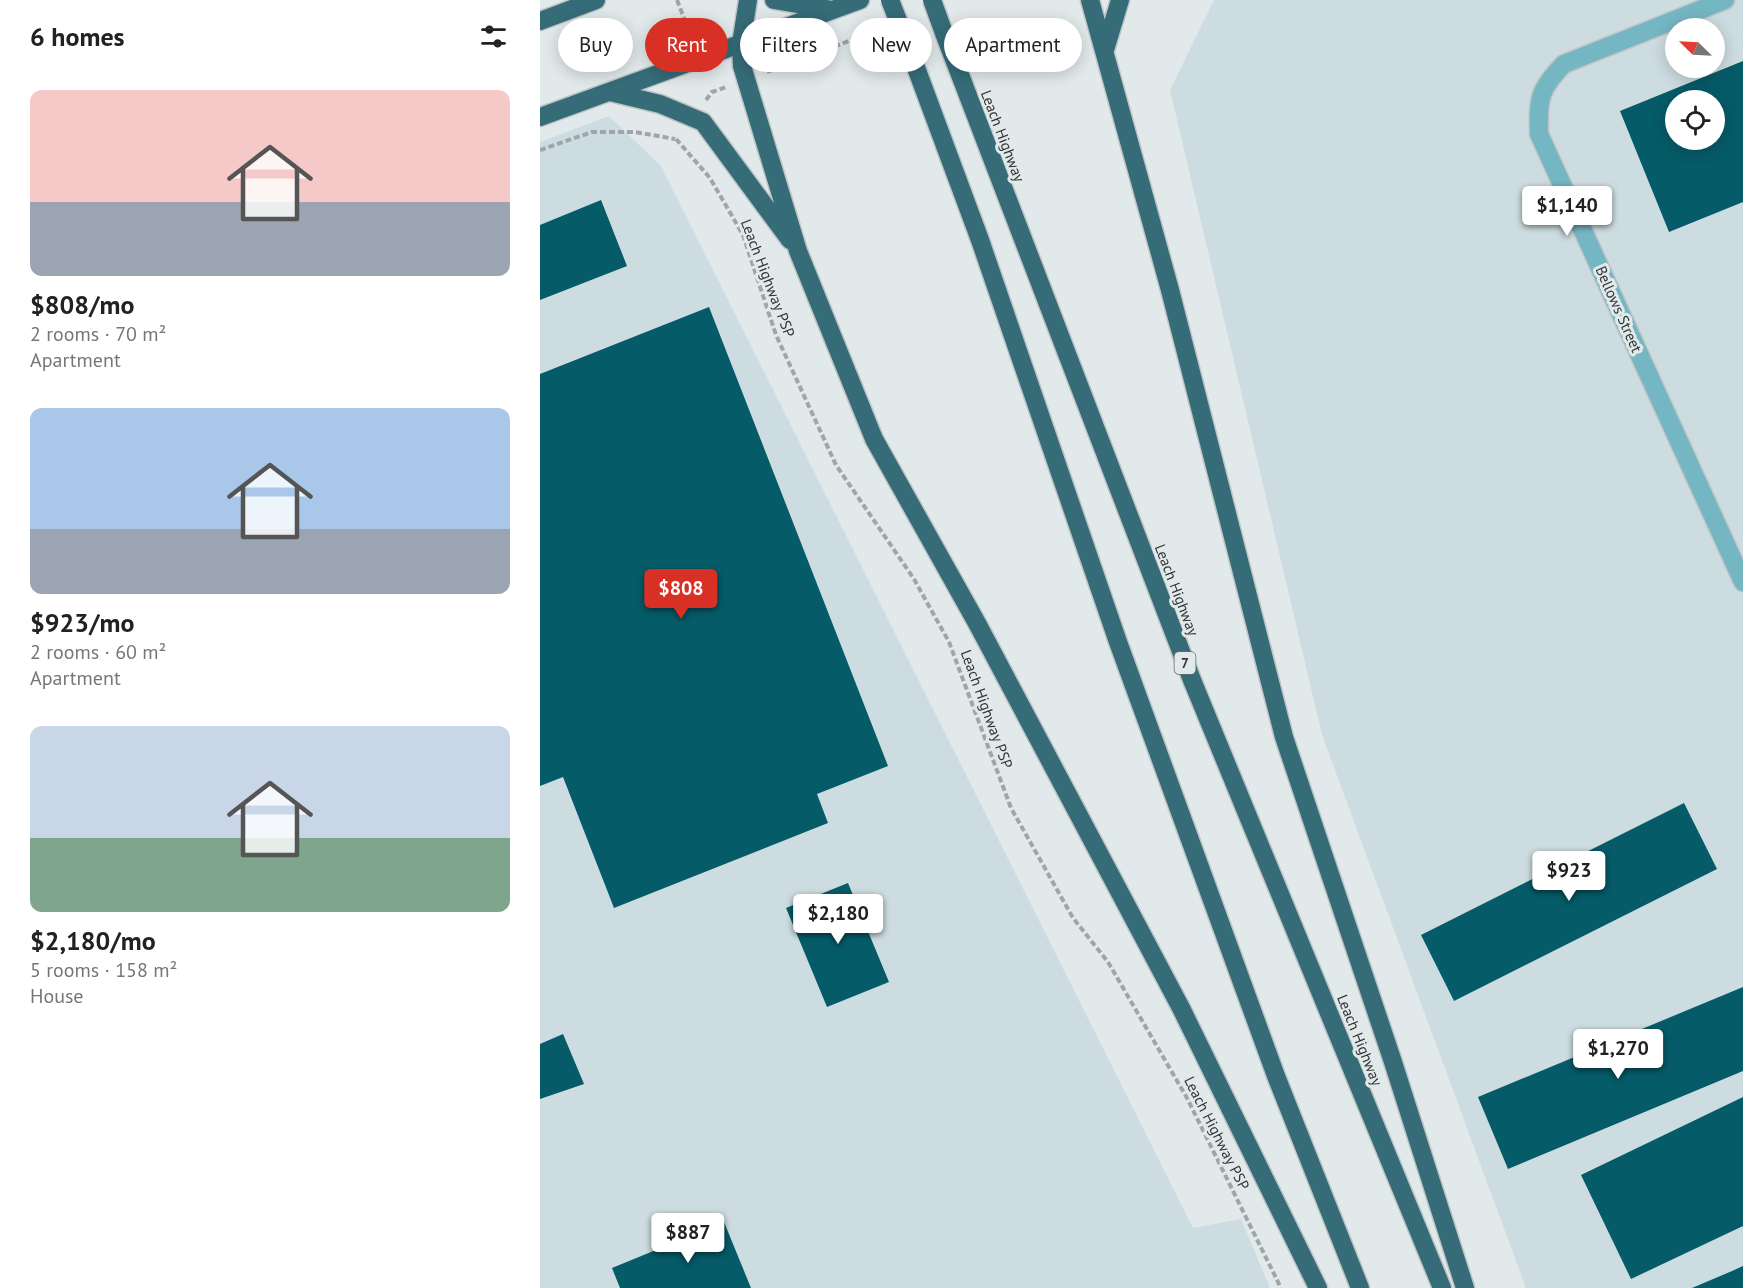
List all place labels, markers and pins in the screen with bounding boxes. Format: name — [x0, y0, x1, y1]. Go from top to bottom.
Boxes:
pin: $1,140 — [1518, 186, 1616, 237]
pin: $808 — [645, 569, 717, 620]
pin: $923 — [1533, 851, 1605, 902]
pin: $2,180 — [789, 894, 887, 945]
pin: $1,270 — [1569, 1029, 1667, 1080]
pin: $887 — [652, 1213, 724, 1264]

